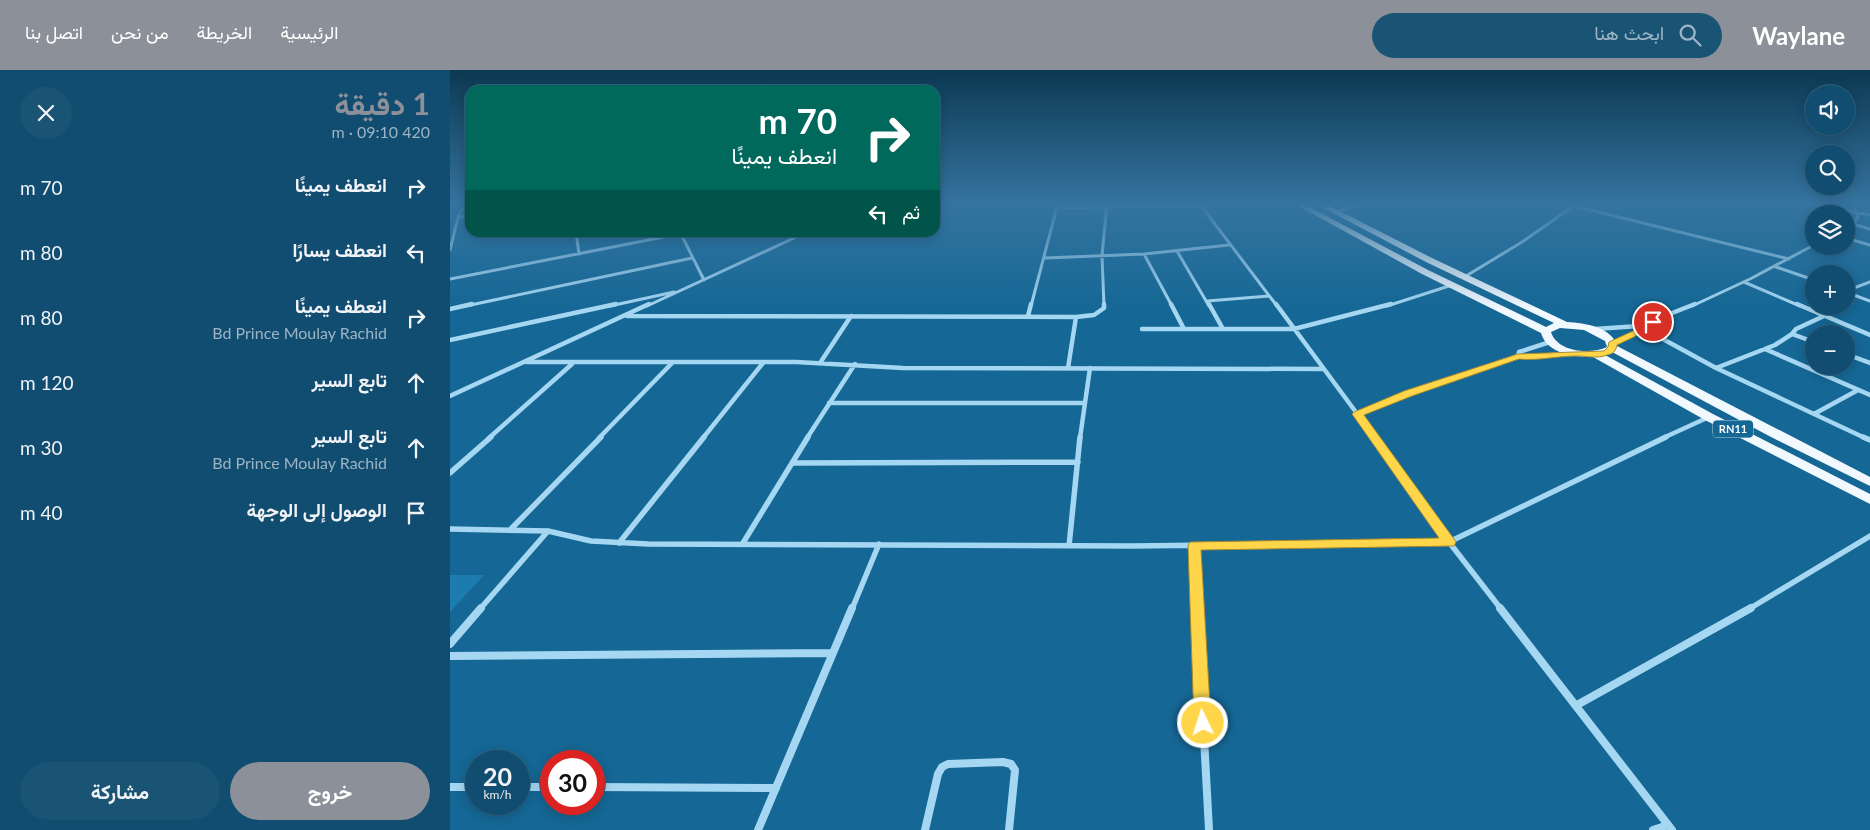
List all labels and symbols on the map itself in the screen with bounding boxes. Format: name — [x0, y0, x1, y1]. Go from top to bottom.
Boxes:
pin — [1632, 301, 1674, 343]
road number: RN11 — [1713, 420, 1753, 438]
position arrow — [1176, 696, 1228, 748]
speed limit sign: 30 — [540, 750, 605, 815]

